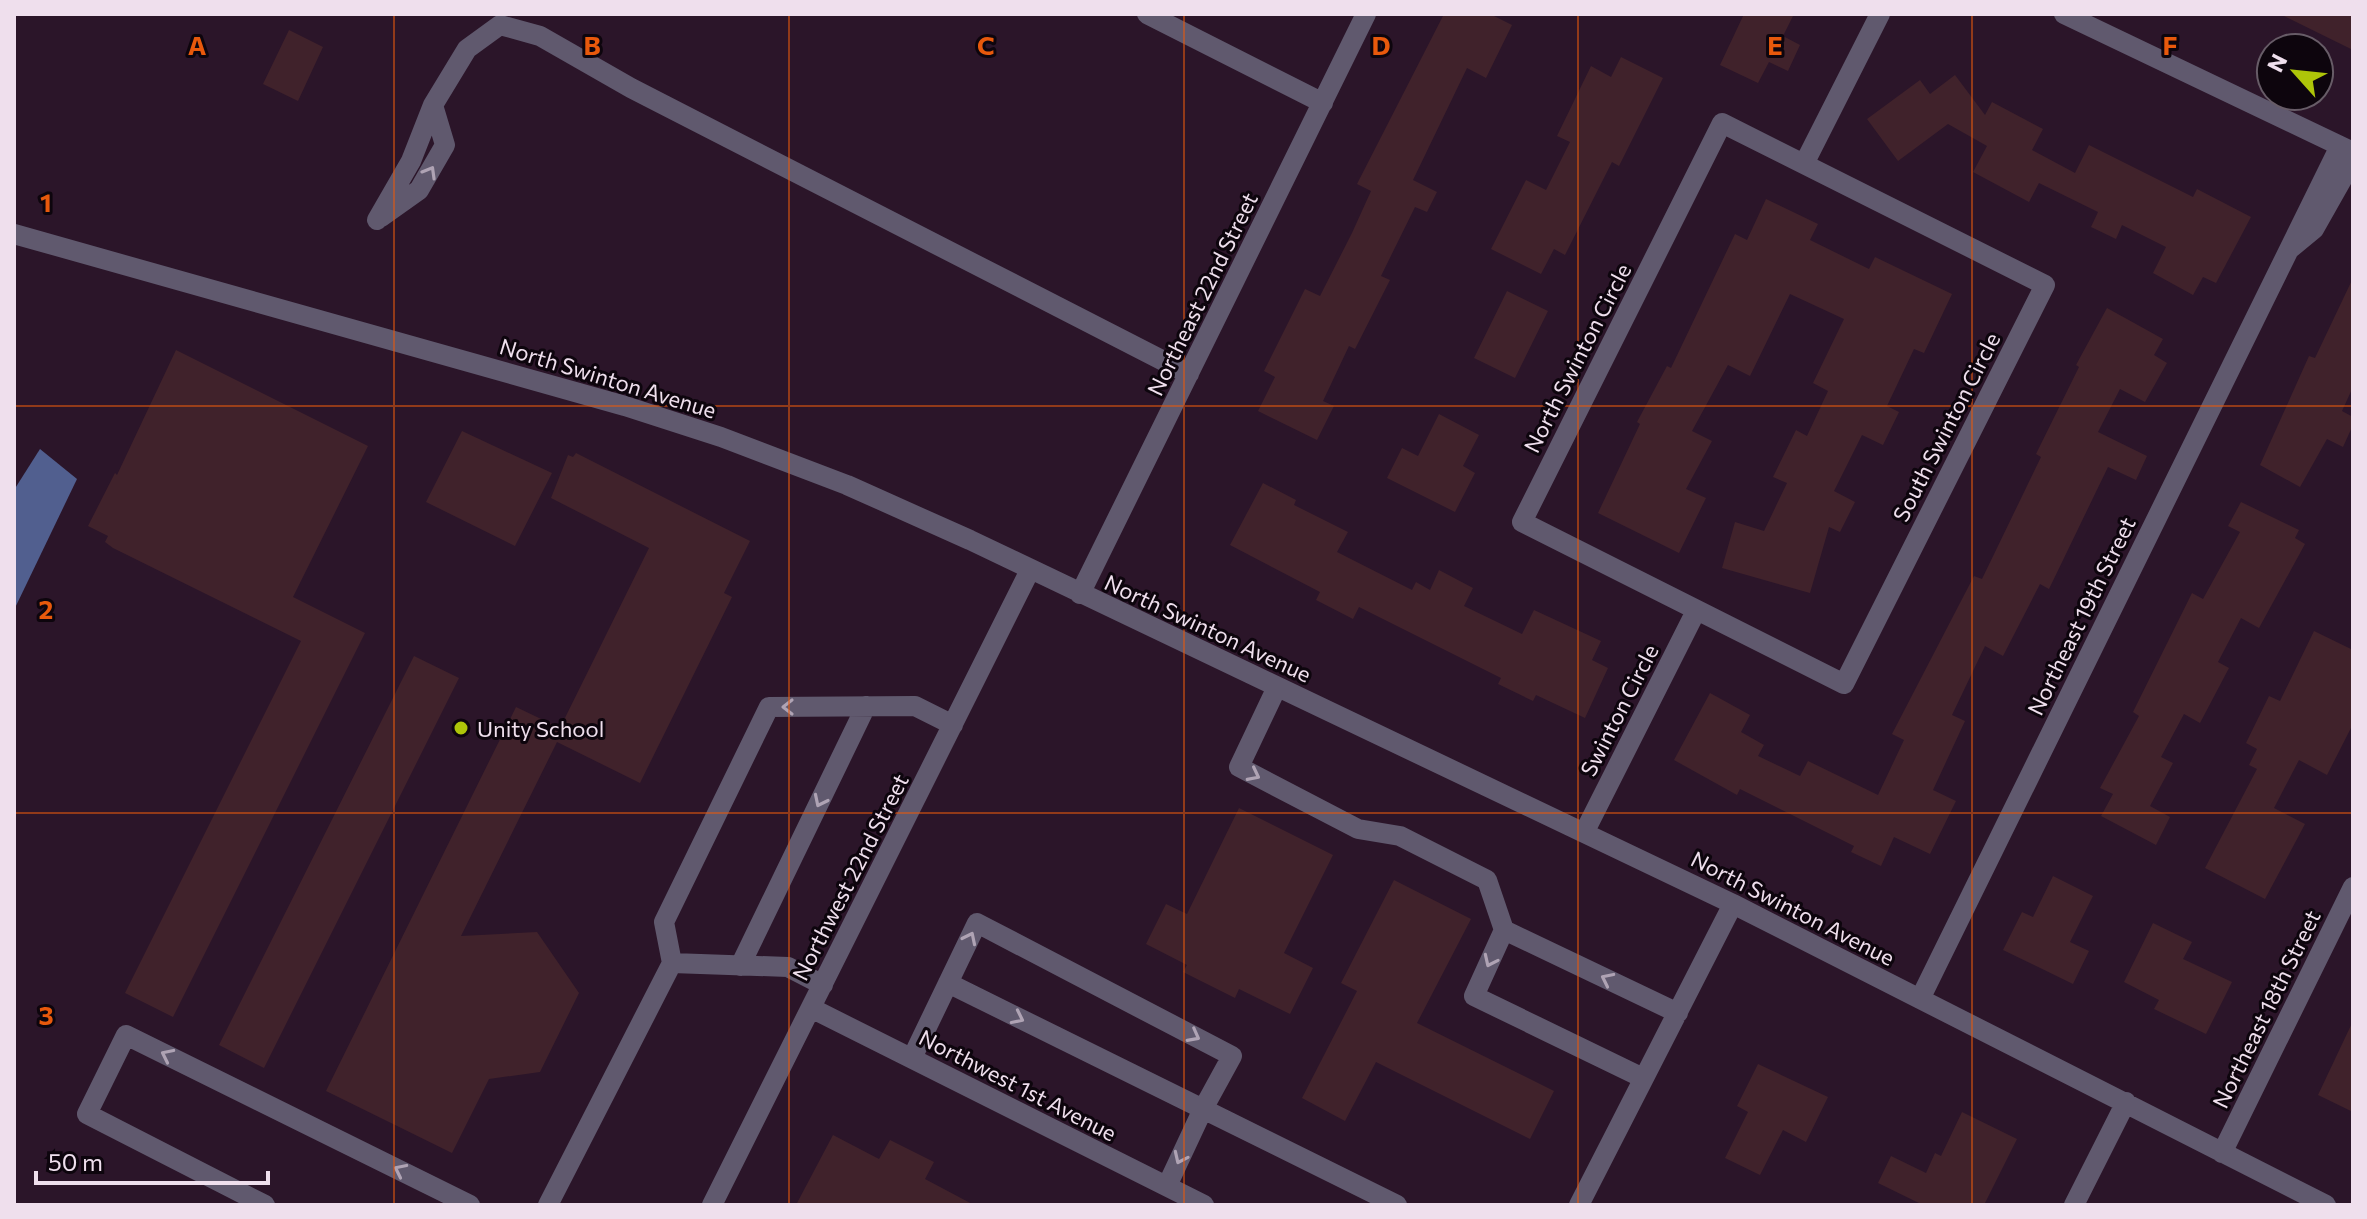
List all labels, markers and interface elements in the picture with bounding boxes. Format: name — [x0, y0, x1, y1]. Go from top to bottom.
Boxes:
text: A — [188, 29, 207, 60]
text: B — [583, 29, 601, 60]
text: C — [977, 29, 995, 60]
text: D — [1371, 29, 1391, 60]
text: E — [1767, 29, 1783, 60]
text: F — [2162, 29, 2178, 60]
north arrow — [2255, 32, 2335, 112]
text: N — [2261, 49, 2293, 76]
one-way arrow — [420, 166, 436, 181]
text: 1 — [40, 186, 52, 217]
street label: Northeast 22nd Street — [1141, 188, 1263, 400]
street label: North Swinton Circle — [1518, 259, 1636, 457]
street label: South Swinton Circle — [1887, 328, 2005, 526]
street label: North Swinton Avenue — [497, 332, 719, 424]
street label: Northeast 19th Street — [2021, 512, 2141, 720]
street label: North Swinton Avenue — [1100, 568, 1316, 688]
text: 2 — [39, 593, 53, 624]
street label: Swinton Circle — [1574, 640, 1664, 780]
one-way arrow — [781, 698, 794, 716]
place label: Unity School — [477, 715, 604, 742]
marker: Unity School — [452, 719, 470, 737]
one-way arrow — [1246, 765, 1261, 781]
street label: Northwest 22nd Street — [786, 769, 914, 985]
one-way arrow — [814, 793, 830, 808]
street label: North Swinton Avenue — [1687, 845, 1899, 971]
street label: Northeast 18th Street — [2206, 905, 2326, 1113]
one-way arrow — [961, 931, 976, 946]
one-way arrow — [1484, 953, 1500, 968]
one-way arrow — [1601, 973, 1616, 989]
text: 3 — [38, 999, 54, 1030]
one-way arrow — [1010, 1008, 1024, 1024]
street label: Northwest 1st Avenue — [915, 1024, 1121, 1146]
one-way arrow — [1186, 1027, 1200, 1042]
one-way arrow — [161, 1049, 176, 1065]
scale bar — [36, 1135, 268, 1185]
text: 50 m — [48, 1147, 103, 1176]
one-way arrow — [1174, 1149, 1190, 1164]
one-way arrow — [394, 1165, 409, 1180]

